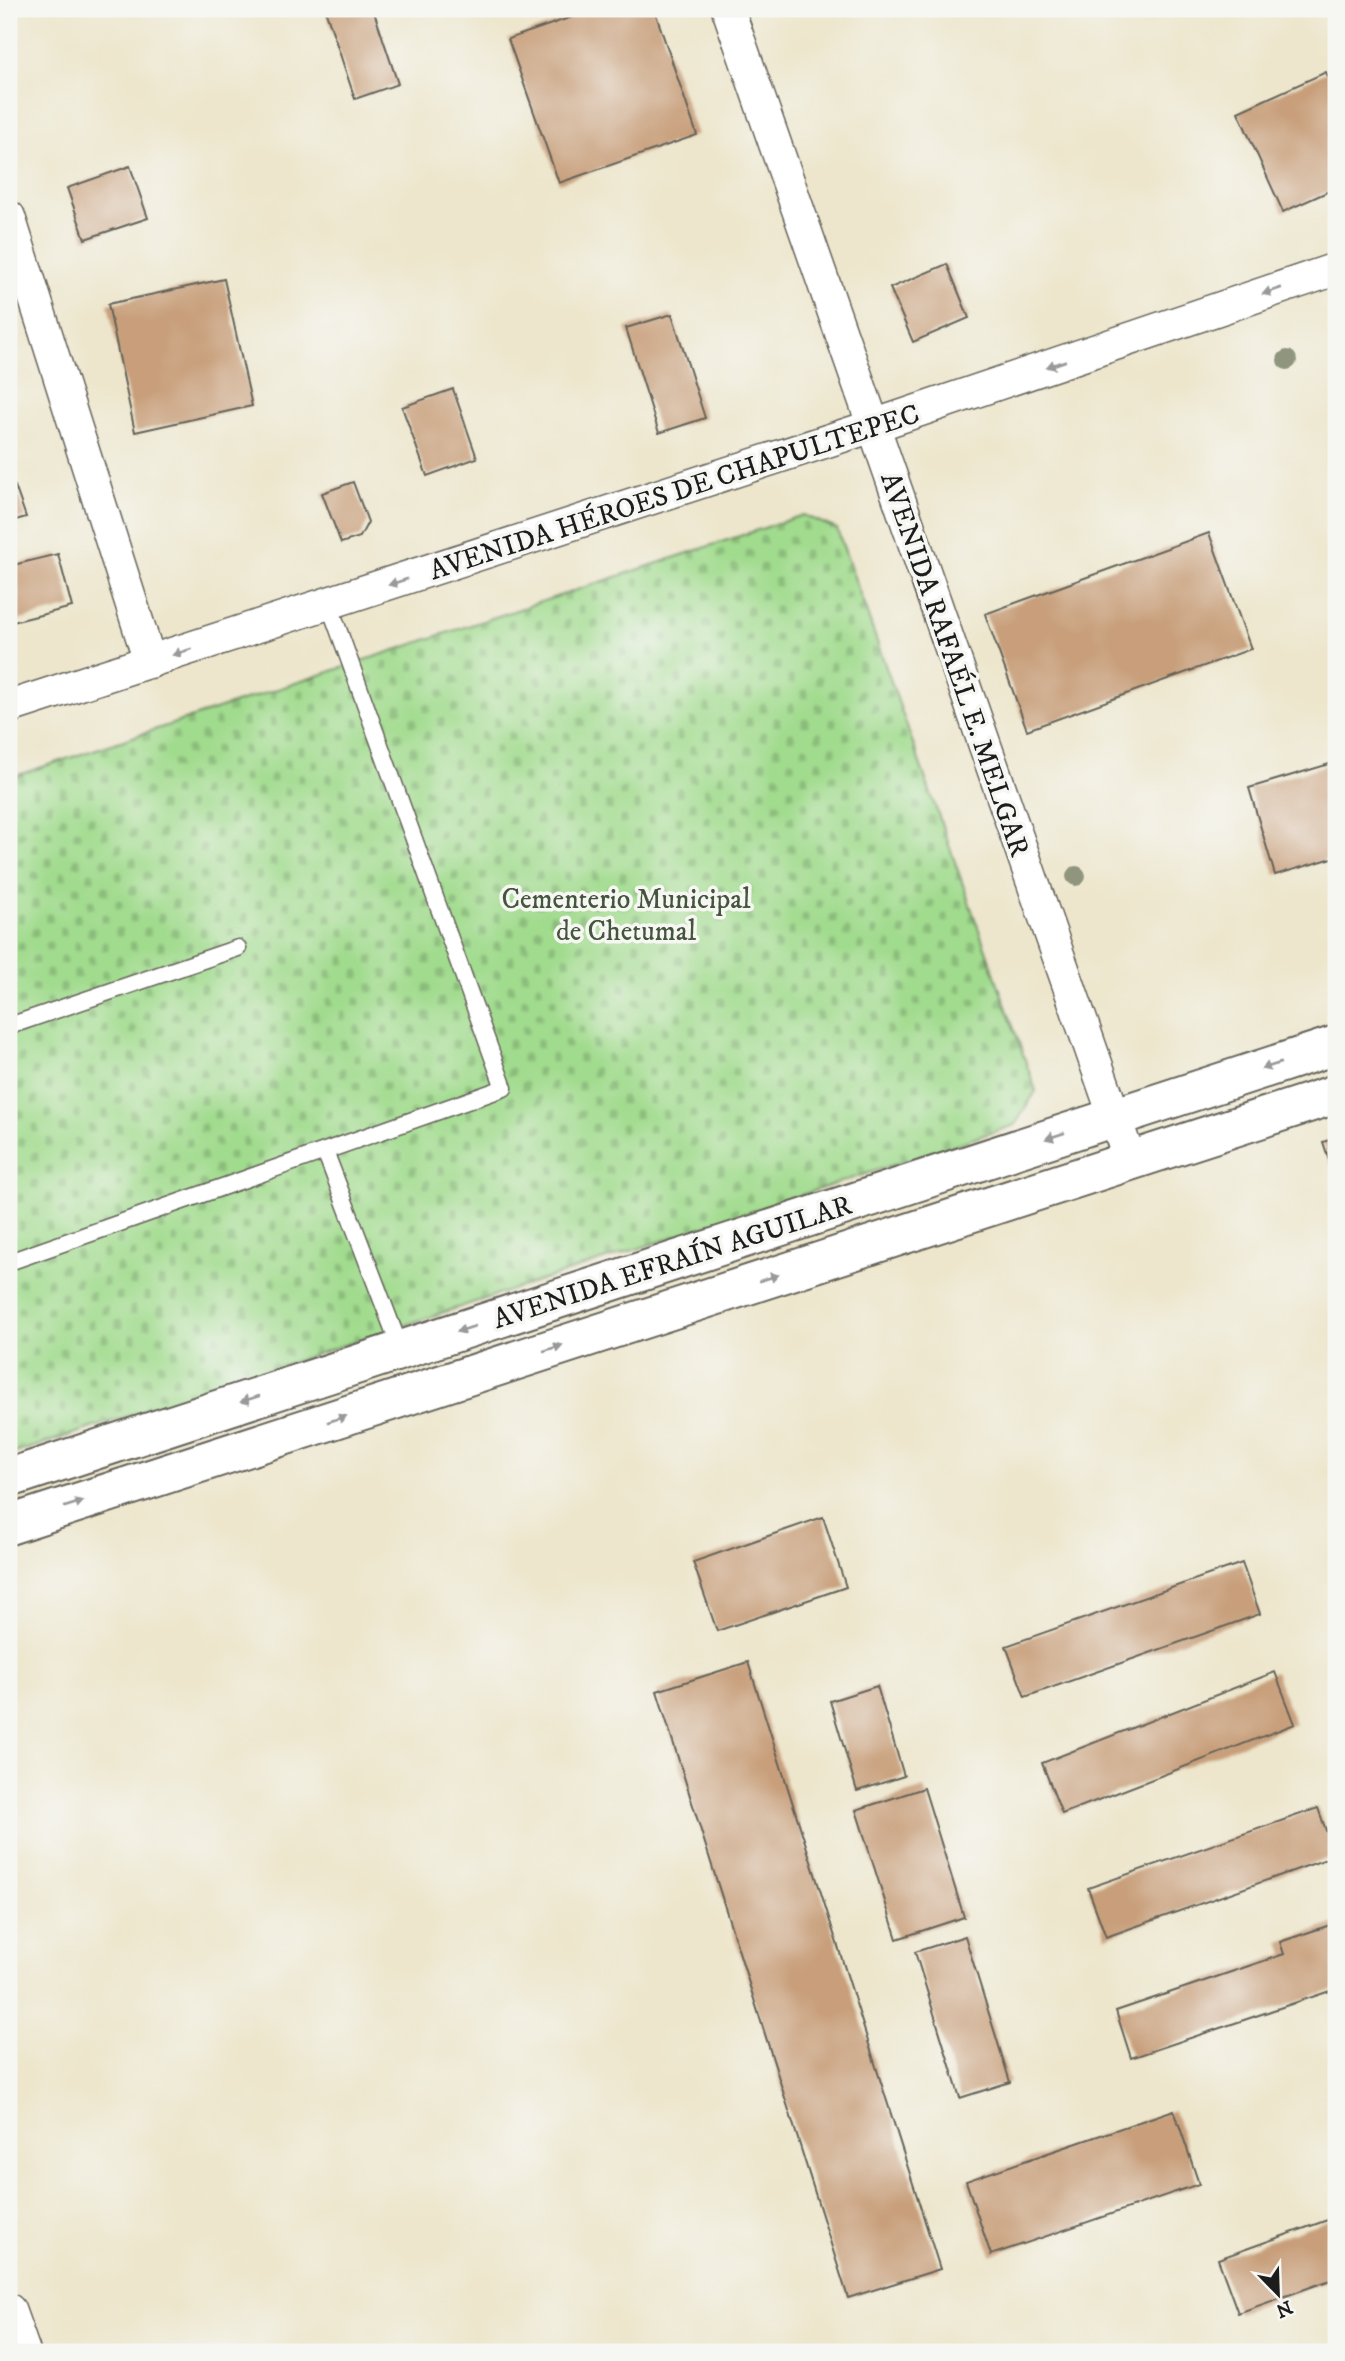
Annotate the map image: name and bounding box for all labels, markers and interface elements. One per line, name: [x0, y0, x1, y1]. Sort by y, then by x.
one-way arrow: [1261, 286, 1282, 297]
one-way arrow: [1046, 359, 1067, 370]
street label: AVENIDA HÉROES DE CHAPULTEPEC: [425, 396, 924, 588]
street label: AVENIDA RAFAÉL E. MELGAR: [872, 468, 1037, 862]
one-way arrow: [388, 577, 409, 588]
one-way arrow: [171, 647, 192, 658]
park label: Cementerio Municipal de Chetumal: [501, 882, 751, 949]
one-way arrow: [1261, 1061, 1282, 1072]
one-way arrow: [1044, 1132, 1065, 1142]
street label: AVENIDA EFRAÍN AGUILAR: [488, 1187, 857, 1337]
one-way arrow: [759, 1272, 780, 1283]
one-way arrow: [456, 1324, 477, 1335]
one-way arrow: [543, 1342, 564, 1353]
one-way arrow: [239, 1395, 260, 1405]
one-way arrow: [326, 1413, 347, 1423]
one-way arrow: [63, 1498, 84, 1509]
north arrow: [1244, 2260, 1314, 2330]
text: N: [1272, 2295, 1296, 2322]

